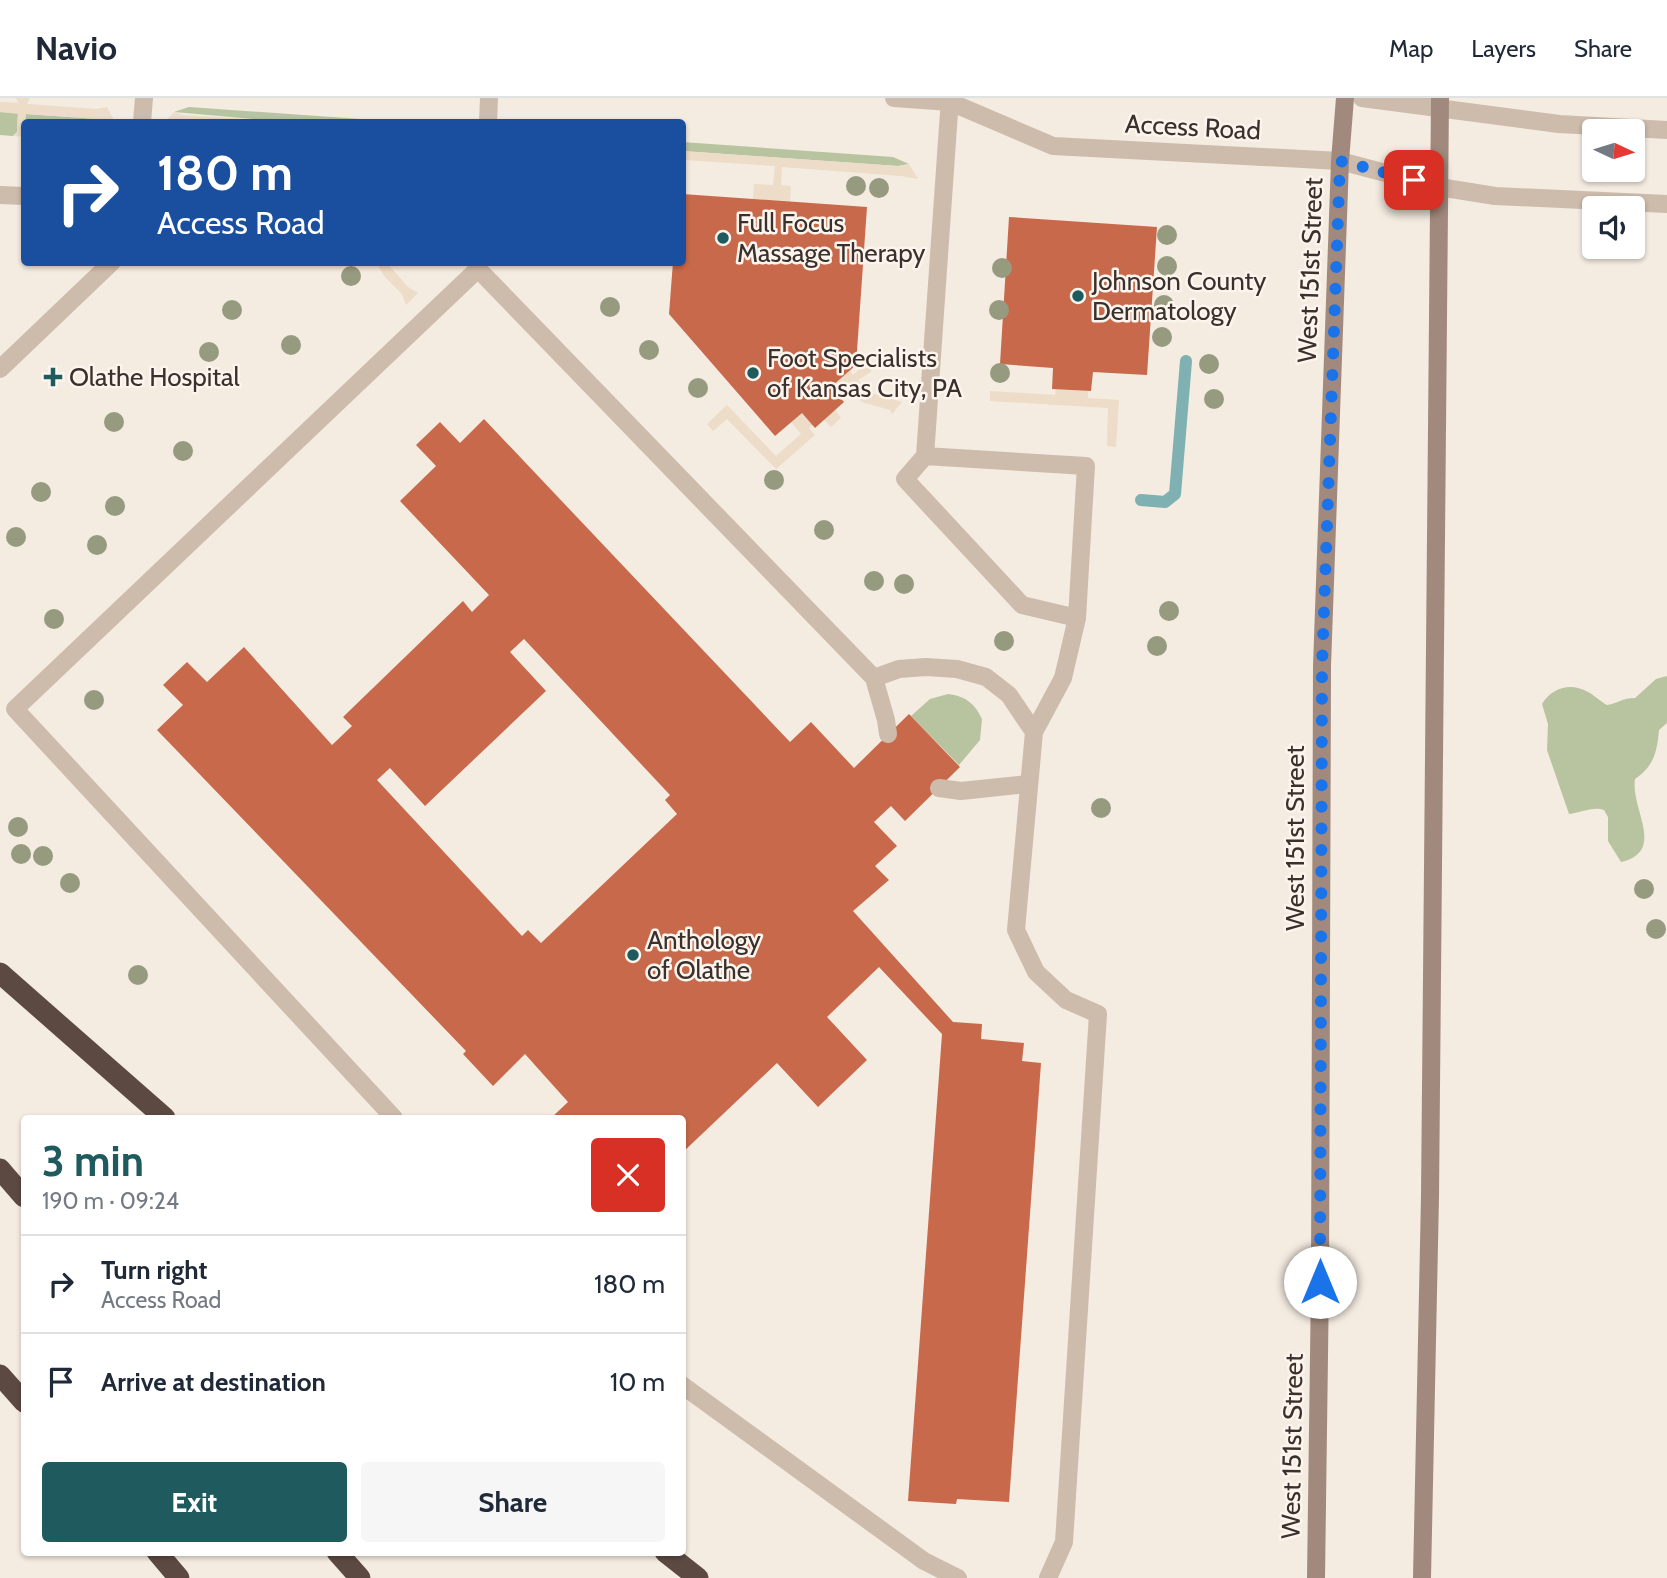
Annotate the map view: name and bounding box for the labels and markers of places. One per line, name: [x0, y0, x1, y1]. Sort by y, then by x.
pin: [1384, 150, 1444, 210]
place label: Full Focus Massage Therapy: [737, 207, 926, 269]
marker: Full Focus Massage Therapy: [715, 230, 731, 246]
place label: Johnson County Dermatology: [1091, 265, 1266, 327]
marker: Johnson County Dermatology: [1070, 288, 1086, 304]
place label: Foot Specialists of Kansas City, PA: [767, 342, 962, 404]
place label: Olathe Hospital: [69, 361, 240, 393]
marker: Foot Specialists of Kansas City, PA: [745, 365, 761, 381]
marker: Olathe Hospital: [43, 367, 63, 387]
place label: Anthology of Olathe: [647, 924, 761, 986]
marker: Anthology of Olathe: [625, 947, 641, 963]

